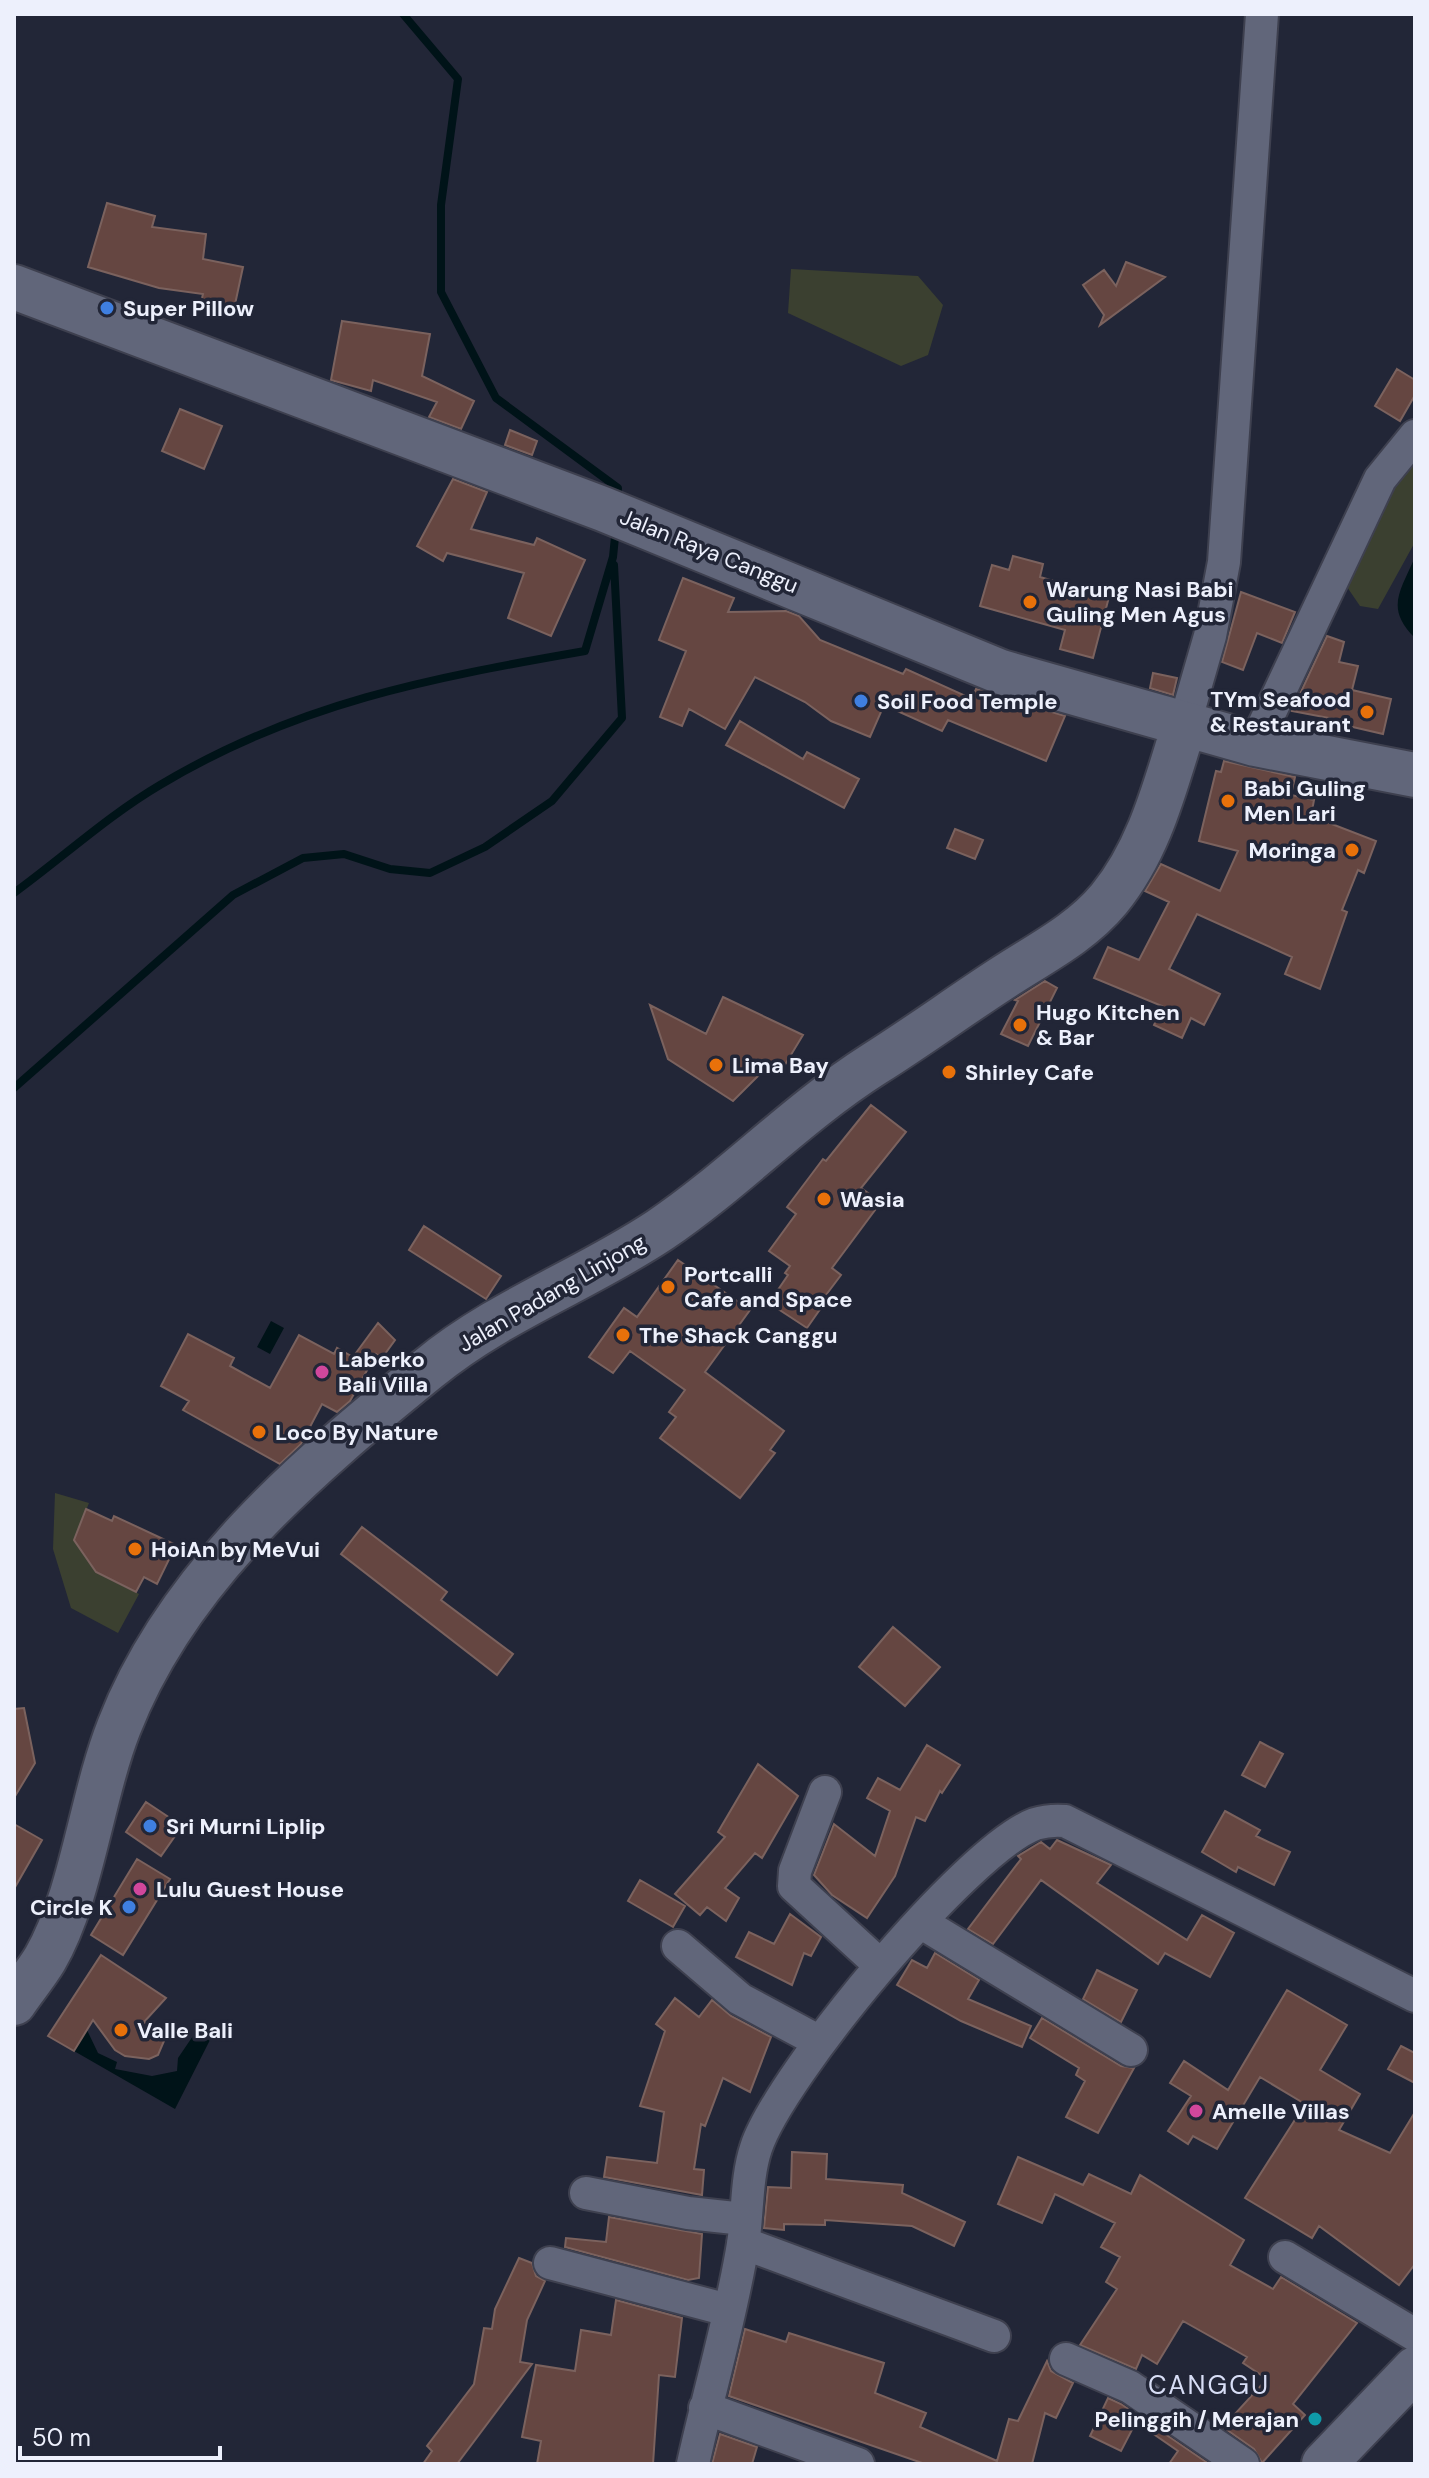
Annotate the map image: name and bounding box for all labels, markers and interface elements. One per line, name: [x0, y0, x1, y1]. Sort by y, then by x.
place label: Super Pillow: [123, 294, 254, 323]
marker: Super Pillow: [98, 299, 116, 317]
street label: Jalan Raya Canggu: [616, 502, 802, 600]
place label: Warung Nasi Babi Guling Men Agus: [1046, 575, 1234, 629]
marker: Warung Nasi Babi Guling Men Agus: [1021, 593, 1039, 611]
place label: TYm Seafood & Restaurant: [1210, 685, 1351, 739]
place label: Soil Food Temple: [877, 687, 1057, 716]
marker: Soil Food Temple: [852, 692, 870, 710]
marker: TYm Seafood & Restaurant: [1358, 703, 1376, 721]
place label: Babi Guling Men Lari: [1244, 774, 1366, 828]
marker: Babi Guling Men Lari: [1219, 792, 1237, 810]
place label: Moringa: [1248, 836, 1336, 865]
marker: Moringa: [1343, 841, 1361, 859]
place label: Hugo Kitchen & Bar: [1036, 998, 1180, 1052]
marker: Hugo Kitchen & Bar: [1011, 1016, 1029, 1034]
place label: Lima Bay: [732, 1051, 829, 1080]
marker: Lima Bay: [707, 1056, 725, 1074]
place label: Shirley Cafe: [965, 1058, 1094, 1087]
marker: Shirley Cafe: [940, 1063, 958, 1081]
place label: Wasia: [840, 1185, 905, 1214]
marker: Wasia: [815, 1190, 833, 1208]
street label: Jalan Padang Linjong: [453, 1227, 651, 1359]
place label: Portcalli Cafe and Space: [684, 1260, 853, 1314]
marker: Portcalli Cafe and Space: [659, 1278, 677, 1296]
place label: The Shack Canggu: [639, 1321, 838, 1350]
marker: The Shack Canggu: [614, 1326, 632, 1344]
place label: Laberko Bali Villa: [338, 1345, 428, 1399]
marker: Laberko Bali Villa: [313, 1363, 331, 1381]
place label: Loco By Nature: [275, 1418, 439, 1447]
marker: Loco By Nature: [250, 1423, 268, 1441]
place label: HoiAn by MeVui: [151, 1535, 320, 1564]
marker: HoiAn by MeVui: [126, 1540, 144, 1558]
place label: Sri Murni Liplip: [166, 1812, 325, 1841]
marker: Sri Murni Liplip: [141, 1817, 159, 1835]
place label: Lulu Guest House: [156, 1875, 344, 1904]
marker: Lulu Guest House: [131, 1880, 149, 1898]
place label: Circle K: [30, 1893, 113, 1922]
marker: Circle K: [120, 1898, 138, 1916]
place label: Valle Bali: [137, 2016, 233, 2045]
marker: Valle Bali: [112, 2021, 130, 2039]
place label: Amelle Villas: [1212, 2097, 1350, 2126]
marker: Amelle Villas: [1187, 2102, 1205, 2120]
district label: CANGGU: [1148, 2368, 1270, 2402]
place label: Pelinggih / Merajan: [1095, 2405, 1299, 2434]
scale bar: [20, 2410, 220, 2460]
marker: Pelinggih / Merajan: [1306, 2410, 1324, 2428]
text: 50 m: [32, 2422, 91, 2453]

